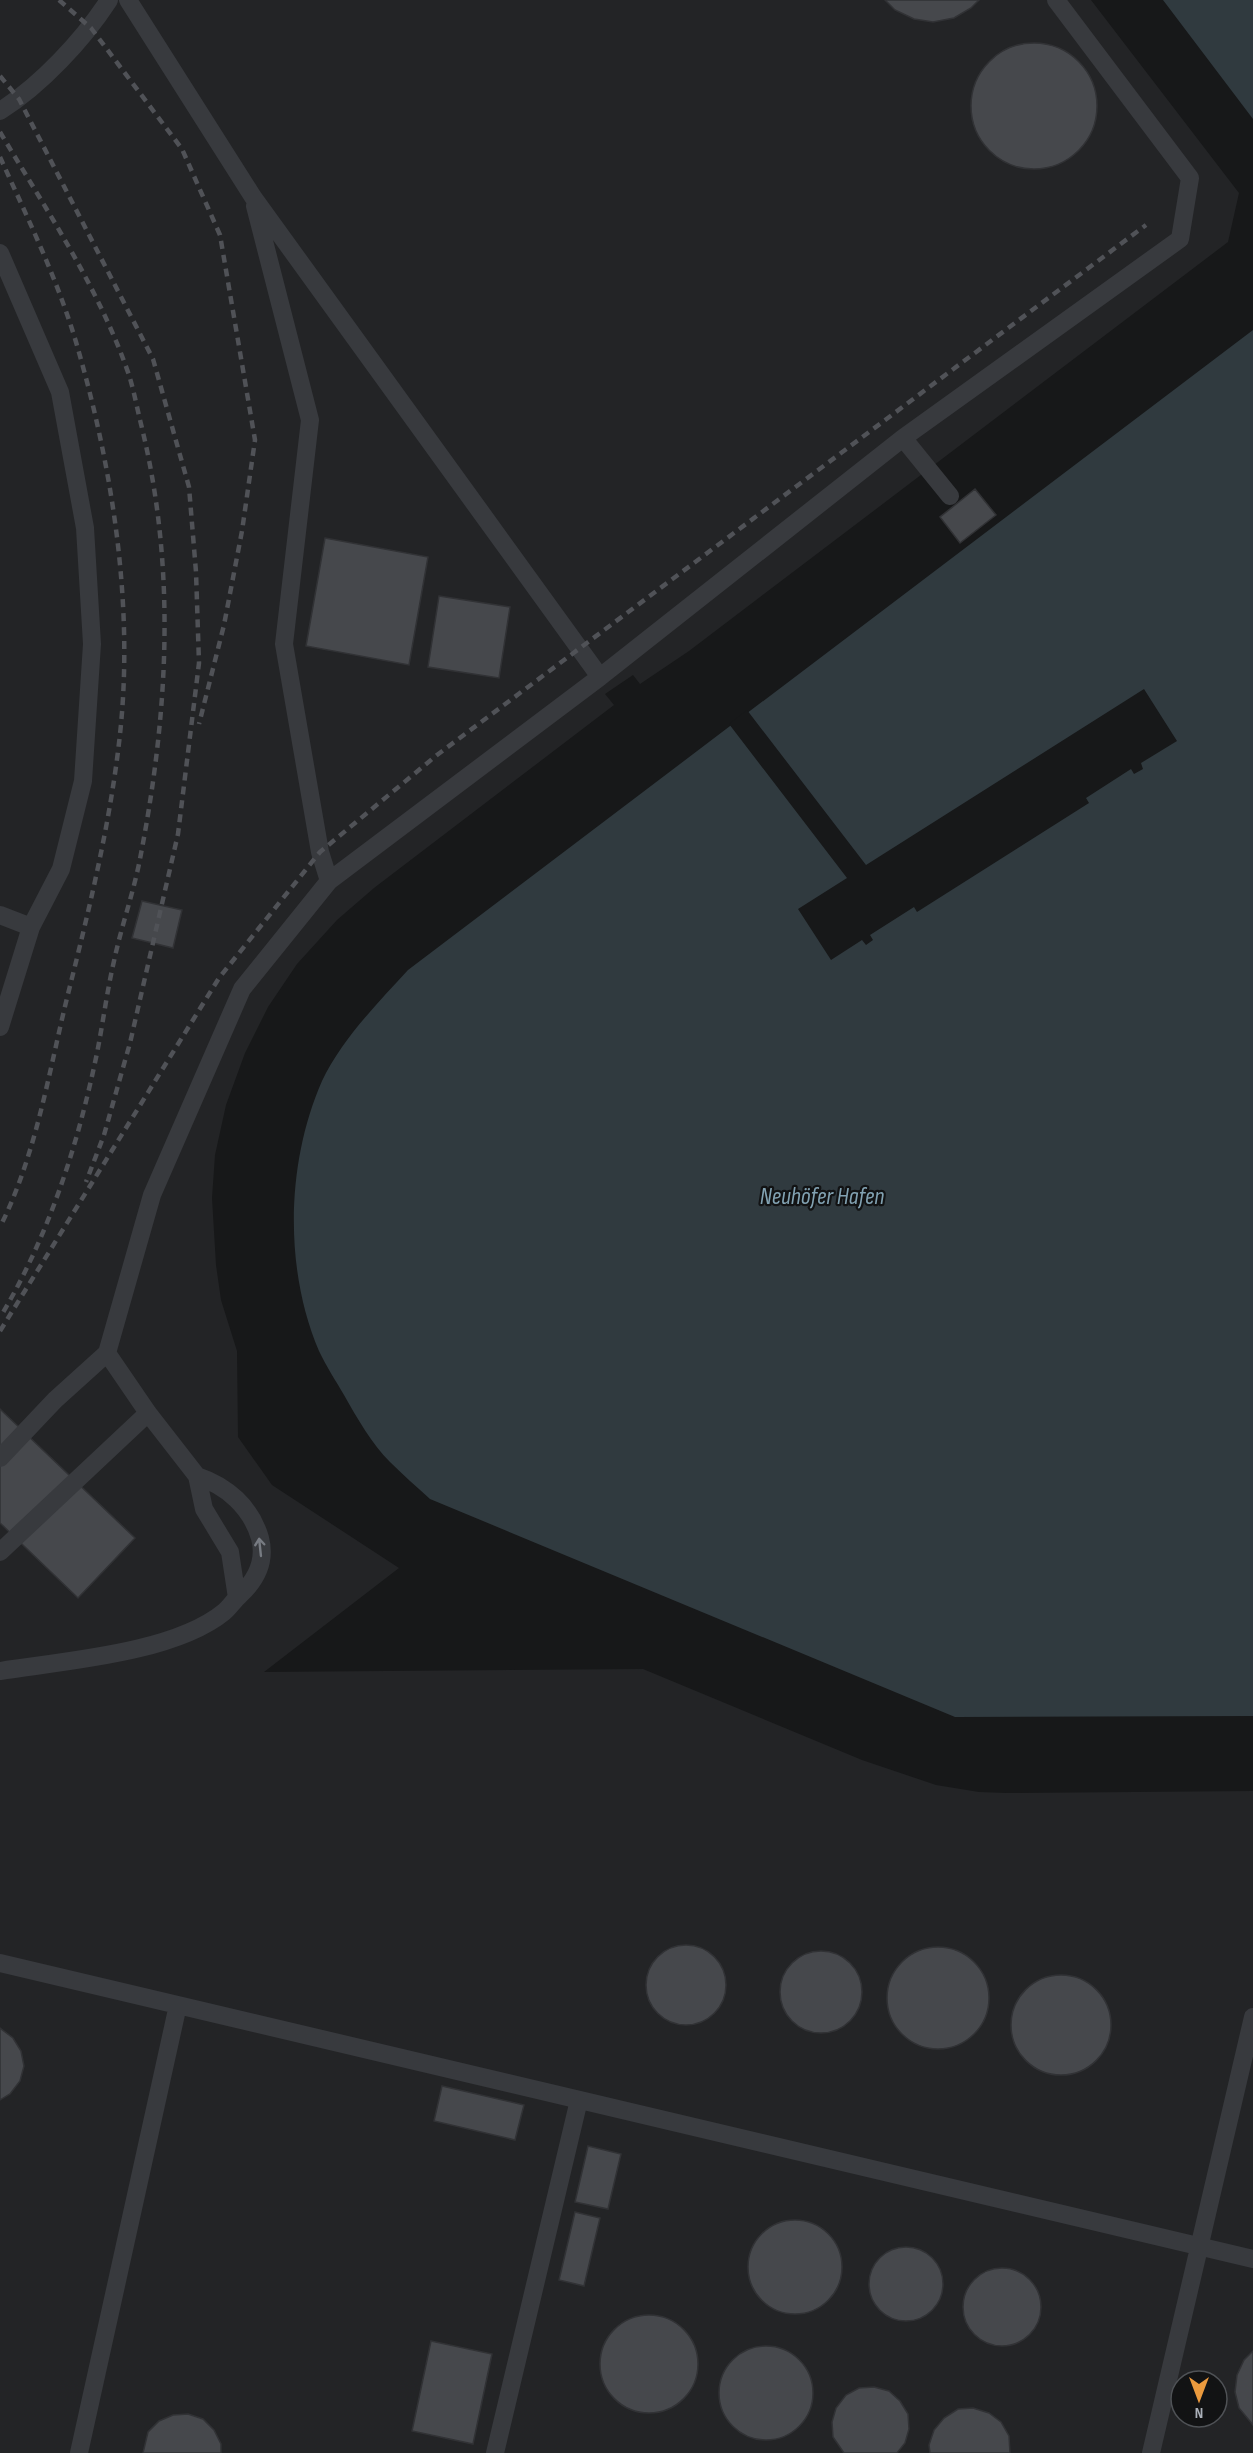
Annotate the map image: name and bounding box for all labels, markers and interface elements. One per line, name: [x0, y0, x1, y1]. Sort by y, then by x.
water label: Neuhöfer Hafen: [760, 1182, 884, 1211]
one-way arrow: [254, 1538, 265, 1558]
north arrow: [1169, 2369, 1229, 2429]
text: N: [1195, 2403, 1203, 2422]

